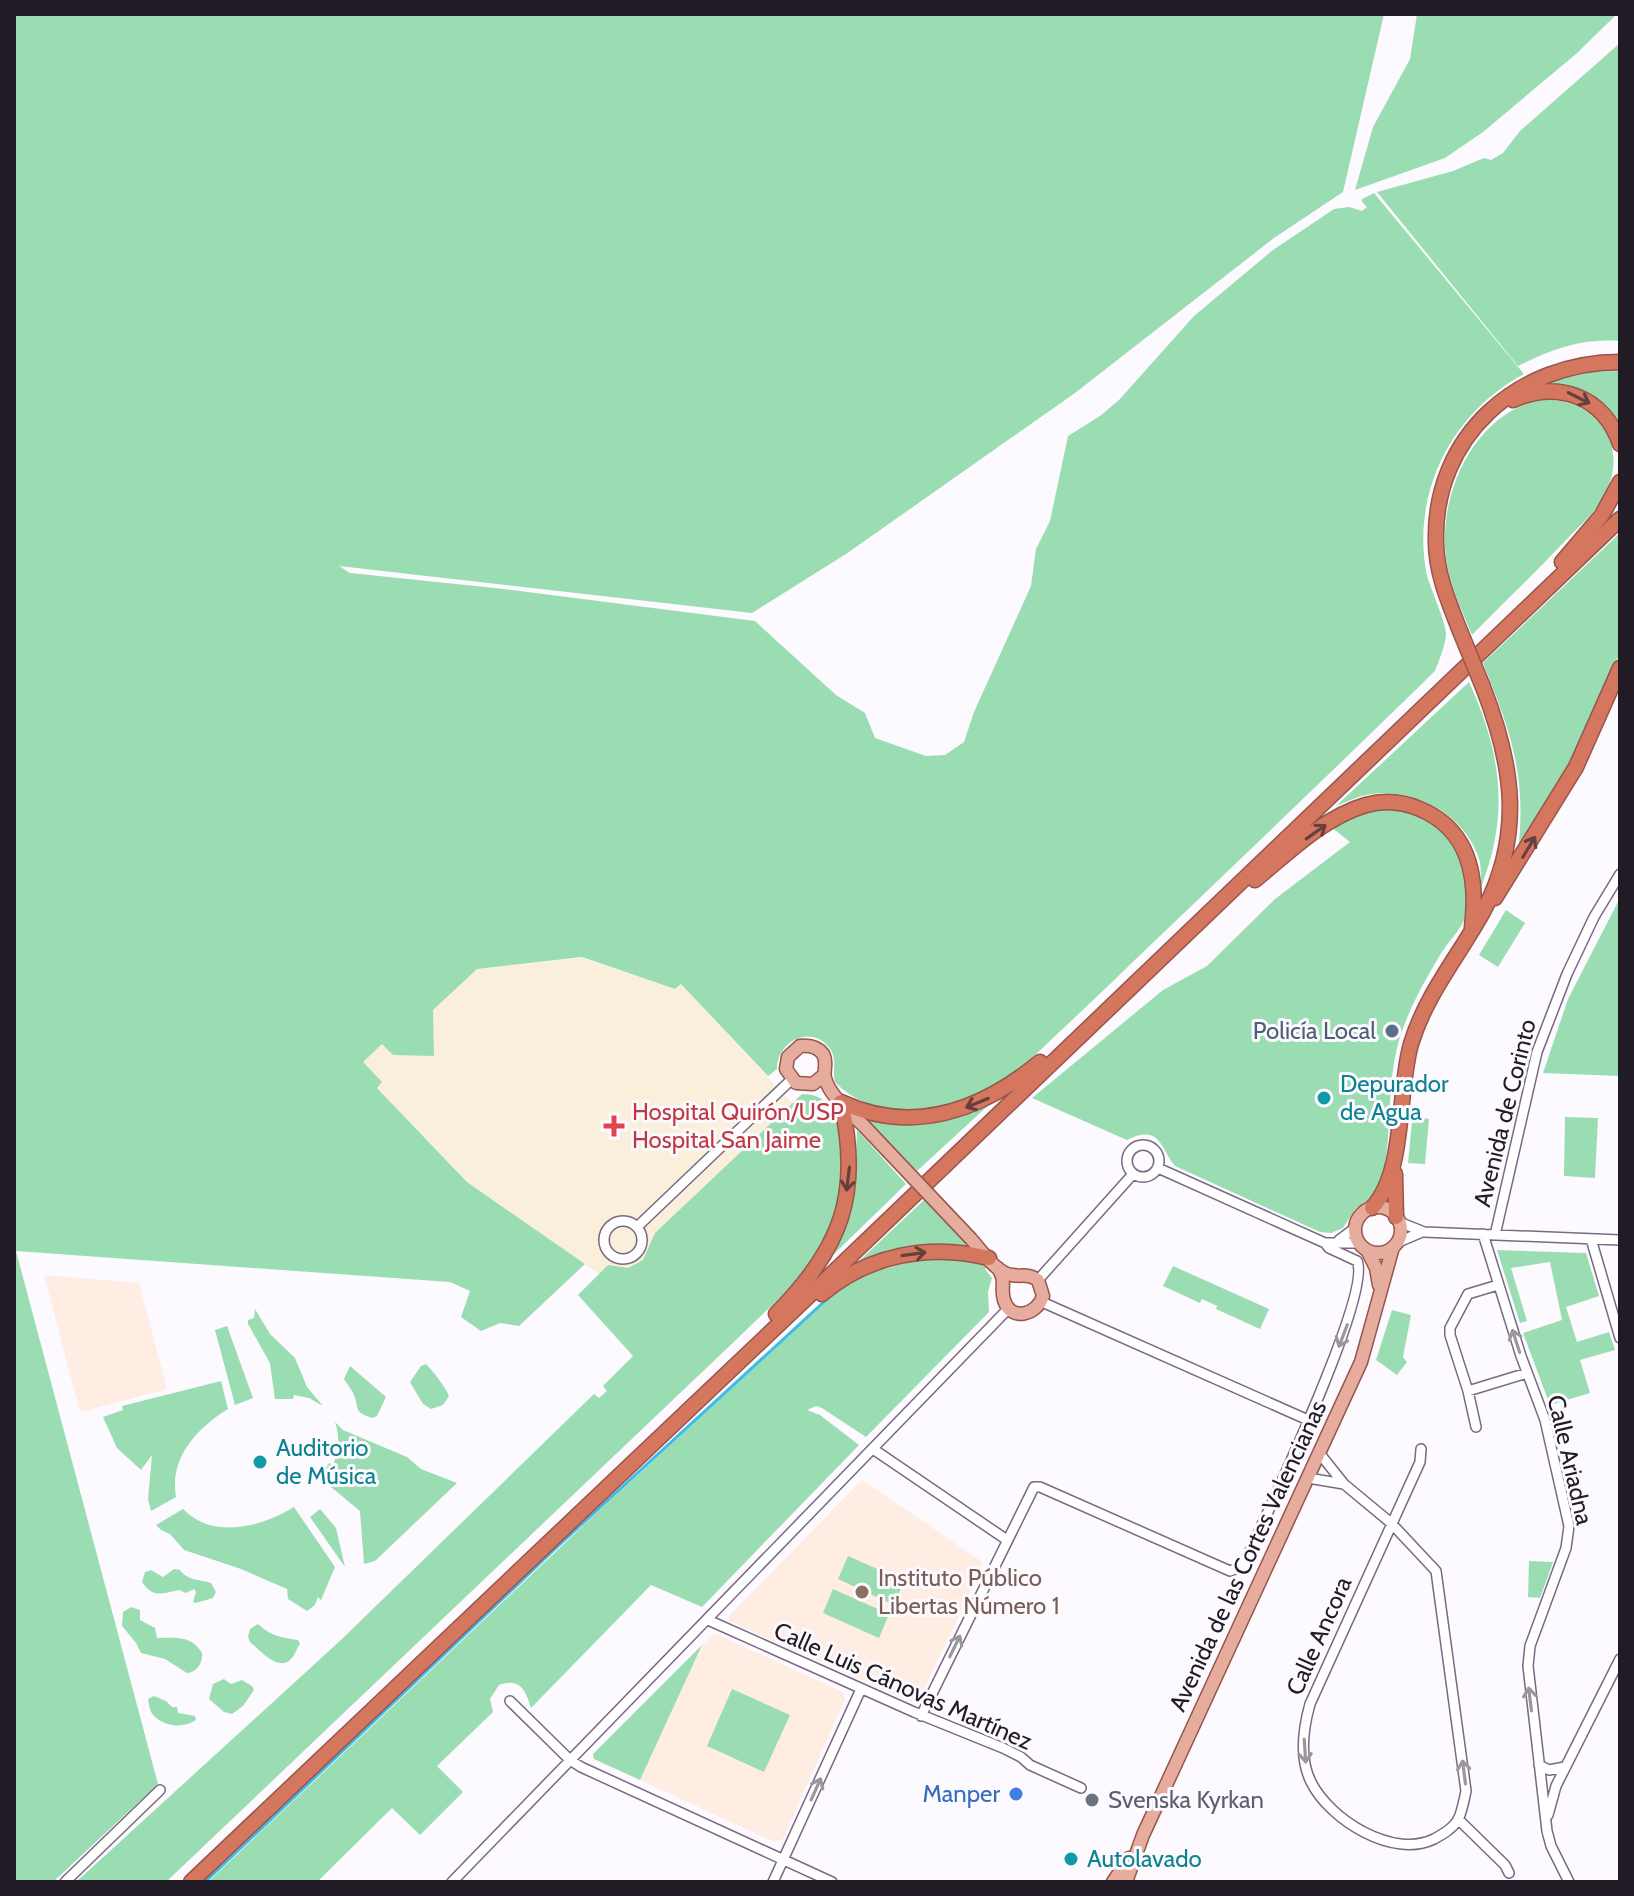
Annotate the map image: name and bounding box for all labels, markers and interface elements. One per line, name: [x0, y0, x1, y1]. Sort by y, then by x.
one-way arrow: [1567, 391, 1591, 406]
one-way arrow: [1304, 824, 1326, 840]
one-way arrow: [1521, 836, 1537, 859]
place label: Policía Local: [1253, 1016, 1376, 1045]
street label: Avenida de Corinto: [1467, 1016, 1542, 1210]
marker: Policía Local: [1383, 1022, 1401, 1040]
place label: Depurador de Agua: [1340, 1069, 1449, 1126]
marker: Depurador de Agua: [1315, 1089, 1333, 1107]
one-way arrow: [965, 1096, 990, 1111]
place label: Hospital Quirón/USP Hospital San Jaime: [632, 1097, 844, 1154]
marker: Hospital Quirón/USP Hospital San Jaime: [603, 1115, 625, 1137]
one-way arrow: [841, 1165, 856, 1192]
one-way arrow: [901, 1246, 926, 1261]
one-way arrow: [1335, 1323, 1349, 1348]
one-way arrow: [1508, 1329, 1523, 1355]
street label: Calle Ariadna: [1541, 1392, 1600, 1528]
street label: Avenida de las Cortes Valencianas: [1163, 1396, 1333, 1716]
place label: Auditorio de Música: [276, 1433, 377, 1490]
marker: Auditorio de Música: [251, 1453, 269, 1471]
place label: Instituto Público Libertas Número 1: [878, 1563, 1060, 1620]
street label: Calle Ancora: [1280, 1572, 1358, 1699]
marker: Instituto Público Libertas Número 1: [853, 1583, 871, 1601]
street label: Calle Luis Cánovas Martínez: [769, 1615, 1037, 1756]
one-way arrow: [948, 1634, 964, 1658]
one-way arrow: [1522, 1686, 1537, 1712]
one-way arrow: [1298, 1737, 1313, 1764]
one-way arrow: [1456, 1760, 1471, 1785]
one-way arrow: [809, 1777, 824, 1801]
place label: Manper: [922, 1779, 1000, 1808]
marker: Manper: [1007, 1785, 1025, 1803]
place label: Svenska Kyrkan: [1108, 1785, 1264, 1814]
marker: Svenska Kyrkan: [1083, 1791, 1101, 1809]
place label: Autolavado: [1087, 1844, 1202, 1873]
marker: Autolavado: [1062, 1850, 1080, 1868]

